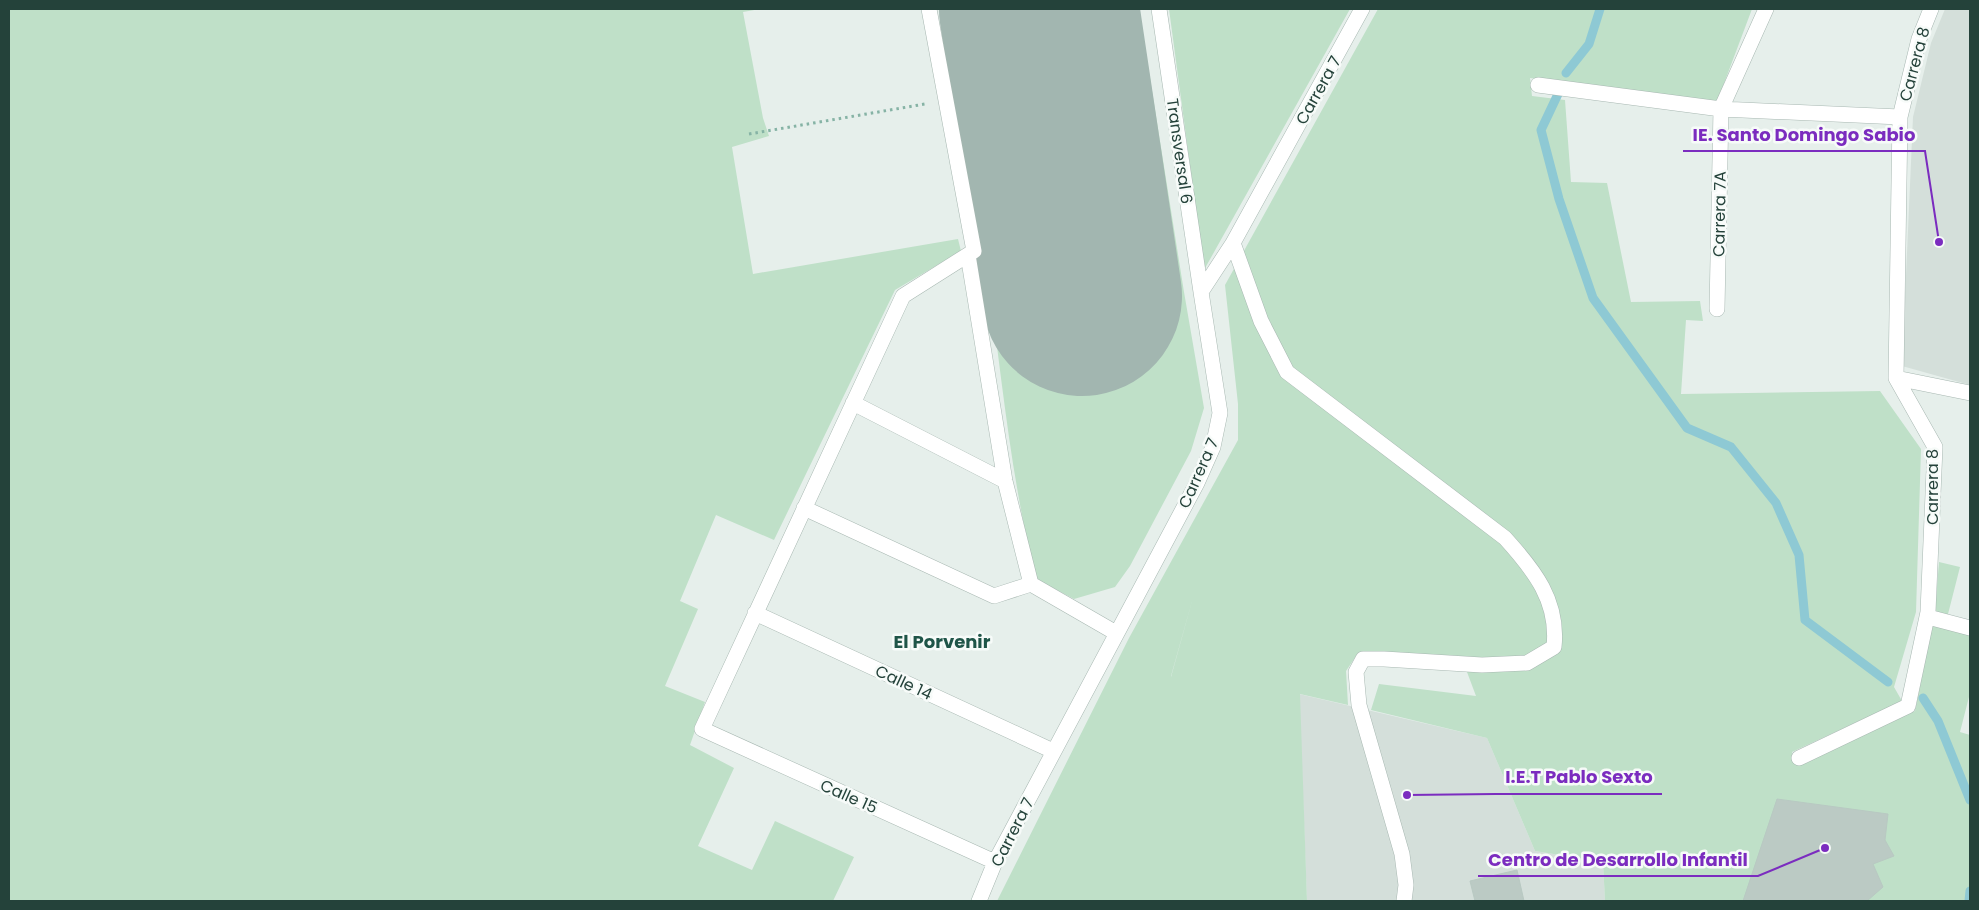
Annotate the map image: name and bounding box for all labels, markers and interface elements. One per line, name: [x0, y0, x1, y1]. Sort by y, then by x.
street label: Carrera 8: [1894, 24, 1935, 104]
street label: Carrera 7: [1290, 52, 1347, 129]
street label: Transversal 6: [1161, 97, 1198, 205]
callout: IE. Santo Domingo Sabio: [1683, 118, 1925, 151]
text: IE. Santo Domingo Sabio: [1693, 122, 1915, 147]
street label: Carrera 7A: [1707, 171, 1732, 257]
street label: Carrera 7: [1173, 434, 1224, 512]
street label: Carrera 8: [1921, 449, 1944, 525]
district label: El Porvenir: [894, 629, 991, 654]
street label: Calle 14: [872, 659, 936, 706]
callout: I.E.T Pablo Sexto: [1495, 761, 1662, 794]
text: I.E.T Pablo Sexto: [1505, 764, 1653, 789]
street label: Calle 15: [817, 774, 881, 819]
street label: Carrera 7: [985, 793, 1040, 871]
callout: Centro de Desarrollo Infantil: [1478, 843, 1758, 876]
text: Centro de Desarrollo Infantil: [1488, 847, 1748, 872]

